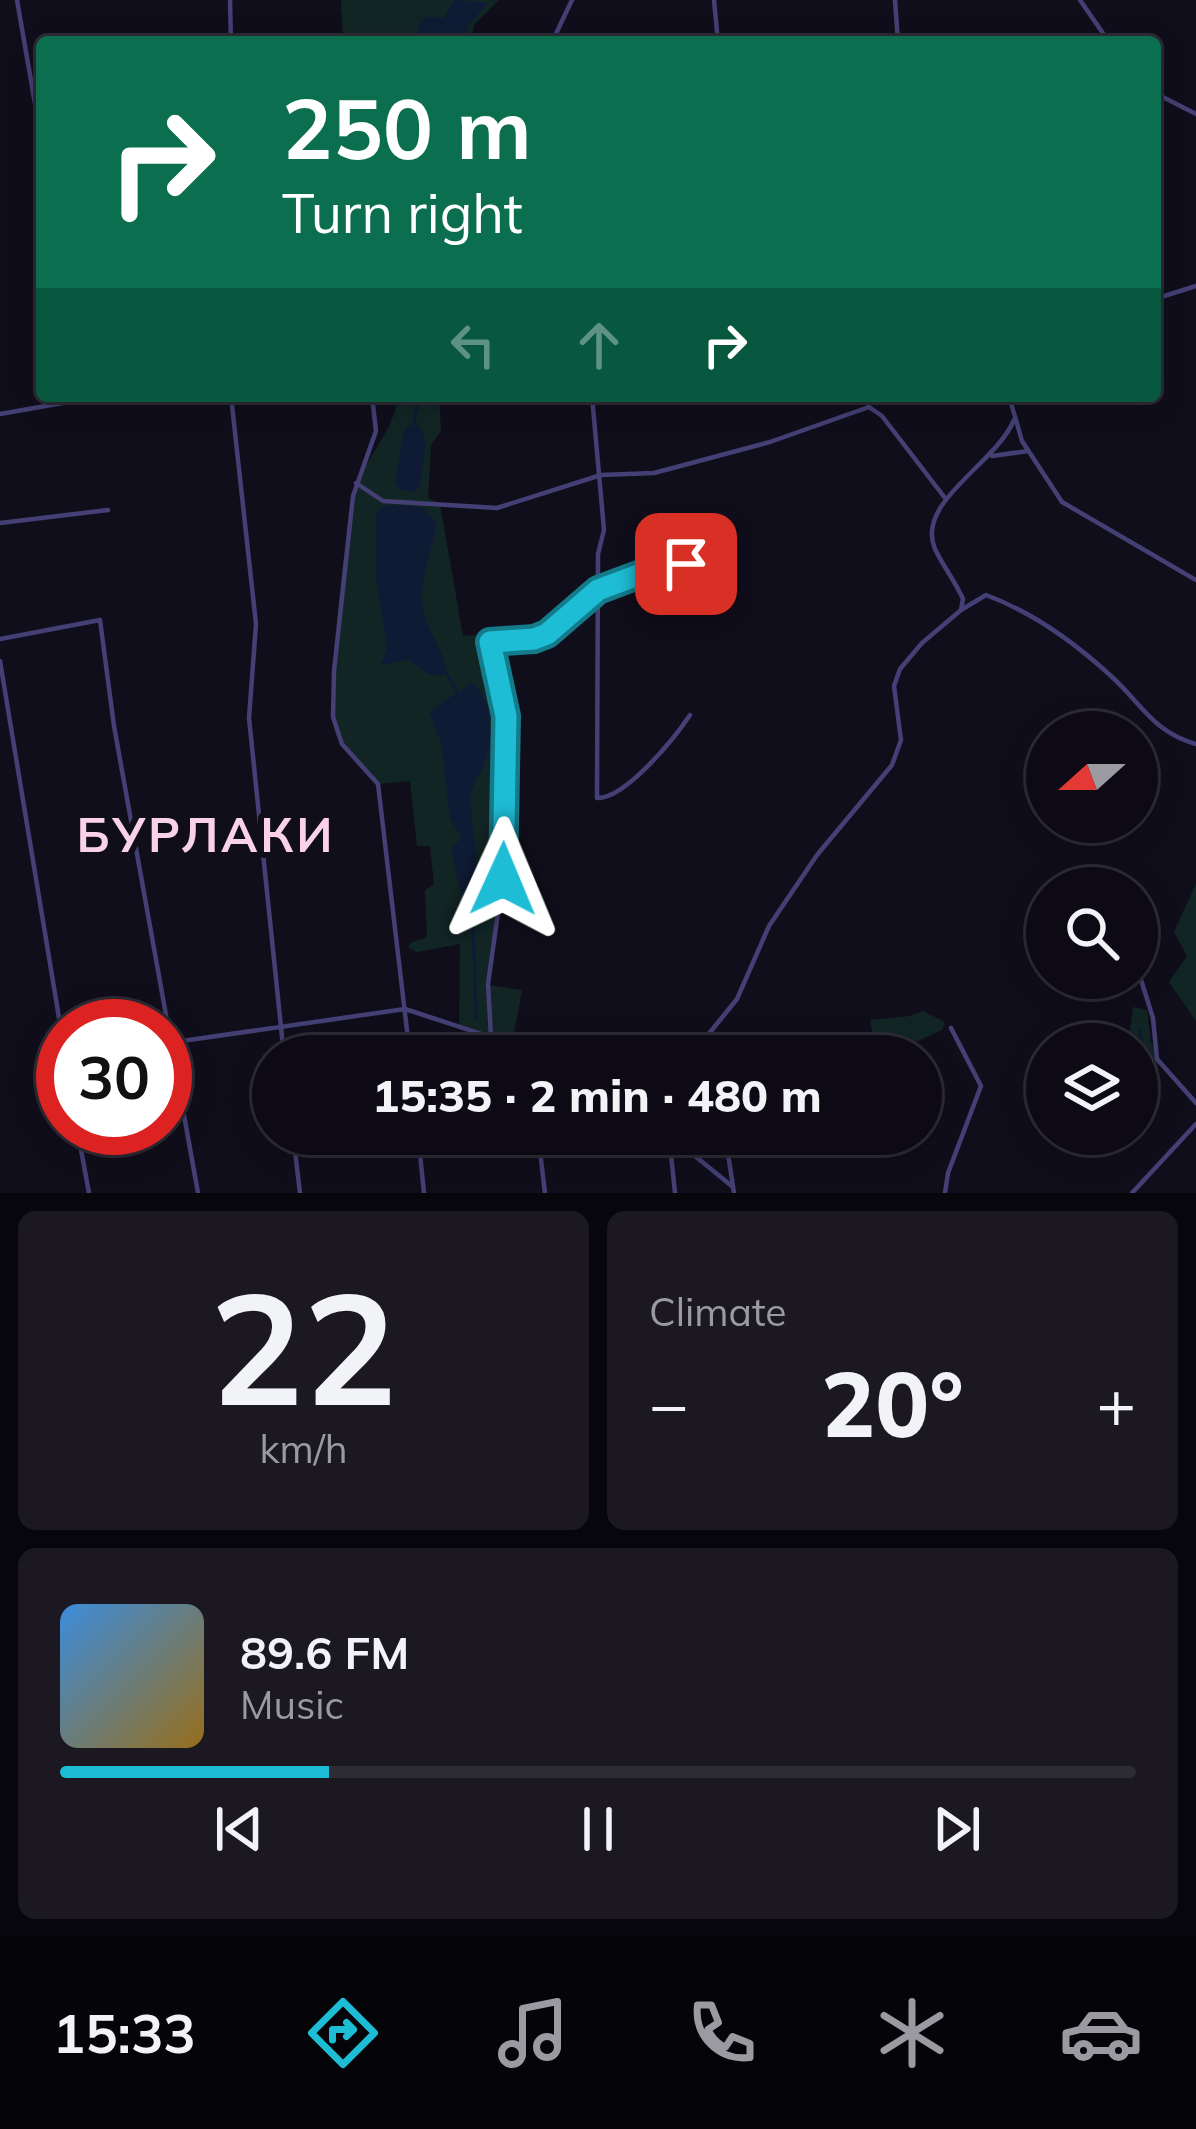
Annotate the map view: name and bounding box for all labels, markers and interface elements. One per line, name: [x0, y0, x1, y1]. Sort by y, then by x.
text: 250 m: [282, 75, 532, 180]
icon: right: [84, 84, 240, 240]
text: Turn right: [282, 179, 523, 247]
icon: left: [440, 312, 506, 378]
icon: ahead: [566, 312, 632, 378]
icon: right: [692, 312, 758, 378]
pin: [635, 513, 737, 615]
icon: arrive: [653, 531, 719, 597]
north arrow: [1026, 711, 1158, 843]
map controls: [1026, 711, 1158, 1155]
district label: БУРЛАКИ: [76, 804, 336, 864]
position arrow: [440, 816, 566, 942]
button: search: [1026, 867, 1158, 999]
speed limit sign: 30: [36, 999, 192, 1155]
button: layers: [1026, 1023, 1158, 1155]
text: 15:35 · 2 min · 480 m: [372, 1067, 822, 1123]
text: 22: [210, 1248, 397, 1444]
text: Climate: [649, 1287, 787, 1336]
text: 20°: [821, 1347, 964, 1460]
text: −: [649, 1362, 689, 1445]
text: +: [1096, 1362, 1136, 1445]
text: km/h: [259, 1424, 348, 1473]
text: 89.6 FM: [240, 1624, 409, 1680]
text: Music: [240, 1680, 344, 1729]
icon: previous: [206, 1796, 272, 1862]
icon: pause: [565, 1796, 631, 1862]
icon: next: [924, 1796, 990, 1862]
icon: directions: [301, 1991, 385, 2075]
icon: music: [491, 1991, 575, 2075]
icon: phone: [680, 1991, 764, 2075]
icon: climate: [870, 1991, 954, 2075]
icon: car: [1059, 1991, 1143, 2075]
text: 15:33: [53, 1999, 196, 2067]

